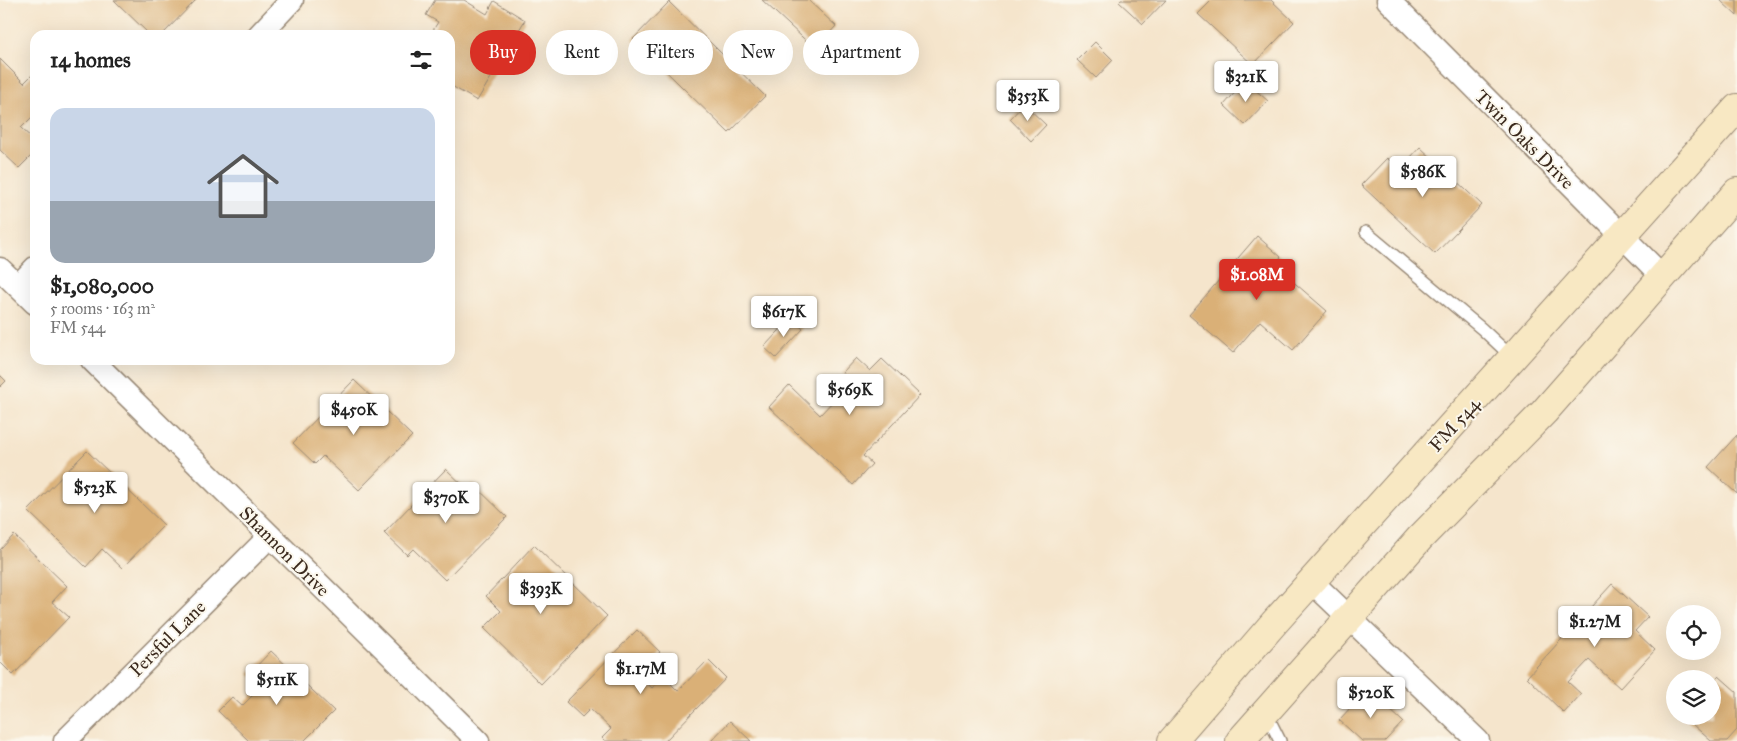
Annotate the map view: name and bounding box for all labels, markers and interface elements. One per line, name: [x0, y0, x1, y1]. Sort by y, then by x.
chip: Buy: [470, 30, 536, 75]
chip: Rent: [546, 30, 618, 75]
chip: Filters: [628, 30, 713, 75]
chip: New: [723, 30, 793, 75]
chip: Apartment: [803, 30, 919, 75]
icon: filters: [407, 46, 435, 74]
text: 14 homes: [50, 47, 131, 73]
pin: $321K: [1211, 61, 1281, 103]
text: $321K: [1225, 67, 1267, 86]
pin: $353K: [993, 80, 1063, 122]
street label: Twin Oaks Drive: [1470, 85, 1579, 194]
text: $353K: [1007, 86, 1049, 105]
icon: home: [198, 141, 288, 231]
pin: $586K: [1388, 156, 1458, 198]
text: $586K: [1400, 162, 1446, 181]
pin: $1.08M: [1216, 258, 1298, 301]
text: $1.08M: [1230, 265, 1284, 284]
text: $1,080,000: [50, 273, 154, 299]
pin: $617K: [749, 296, 819, 338]
text: 5 rooms · 163 m²: [50, 299, 155, 318]
text: $617K: [762, 302, 806, 321]
text: FM 544: [50, 318, 105, 337]
pin: $569K: [815, 374, 885, 416]
text: $569K: [827, 380, 873, 399]
street label: FM 544: [1424, 392, 1485, 456]
pin: $450K: [319, 394, 389, 436]
text: $450K: [331, 400, 377, 419]
pin: $523K: [60, 472, 130, 514]
text: $523K: [74, 478, 116, 497]
pin: $370K: [411, 482, 481, 524]
text: $370K: [423, 488, 469, 507]
street label: Shannon Drive: [235, 501, 335, 601]
pin: $393K: [506, 572, 576, 615]
text: $393K: [520, 579, 562, 598]
street label: Persful Lane: [124, 595, 210, 681]
map controls: [1666, 605, 1721, 725]
button: locate: [1666, 605, 1721, 660]
pin: $1.27M: [1554, 606, 1636, 648]
text: $1.27M: [1569, 612, 1621, 631]
pin: $1.17M: [600, 652, 682, 695]
text: $1.17M: [616, 659, 666, 678]
pin: $511K: [242, 664, 312, 706]
text: $511K: [256, 670, 298, 689]
button: layers: [1666, 670, 1721, 725]
pin: $520K: [1336, 676, 1406, 719]
text: $520K: [1348, 683, 1394, 702]

